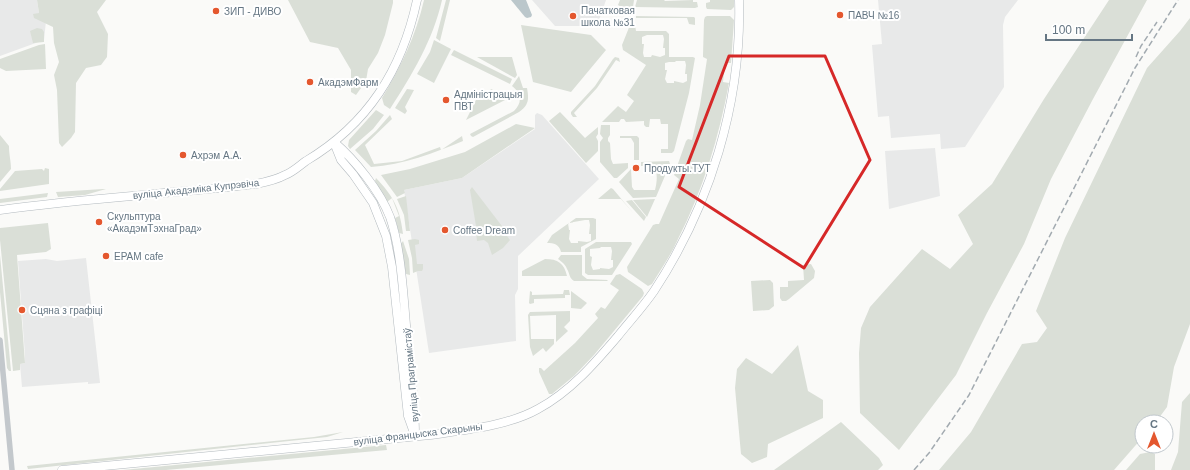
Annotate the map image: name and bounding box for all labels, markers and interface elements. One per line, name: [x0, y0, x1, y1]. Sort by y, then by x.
place label: Пачатковая школа №31: [581, 5, 635, 28]
marker: ЗИП - ДИВО: [211, 6, 221, 16]
place label: ЗИП - ДИВО: [224, 6, 282, 17]
marker: ПАВЧ №16: [835, 10, 845, 20]
place label: ПАВЧ №16: [848, 10, 900, 21]
marker: Пачатковая школа №31: [568, 11, 578, 21]
scale bar: [1046, 16, 1132, 42]
text: 100 m: [1052, 23, 1085, 37]
marker: АкадэмФарм: [305, 77, 315, 87]
place label: АкадэмФарм: [318, 77, 378, 88]
place label: Адміністрацыя ПВТ: [454, 89, 522, 112]
marker: Адміністрацыя ПВТ: [441, 95, 451, 105]
marker: Ахрэм А.А.: [178, 150, 188, 160]
place label: Ахрэм А.А.: [191, 150, 242, 161]
marker: Продукты.ТУТ: [631, 163, 641, 173]
place label: Продукты.ТУТ: [644, 163, 711, 174]
street label: вуліца Акадэміка Купрэвіча: [132, 177, 260, 201]
place label: Скульптура «АкадэмТэхнаГрад»: [107, 211, 202, 234]
marker: Скульптура «АкадэмТэхнаГрад»: [94, 217, 104, 227]
marker: Coffee Dream: [440, 225, 450, 235]
place label: Coffee Dream: [453, 225, 515, 236]
marker: EPAM cafe: [101, 251, 111, 261]
place label: EPAM cafe: [114, 251, 164, 262]
marker: Сцяна з графіці: [17, 305, 27, 315]
place label: Сцяна з графіці: [30, 305, 103, 316]
street label: вуліца Праграмістаў: [401, 328, 421, 422]
north arrow: [1134, 414, 1174, 454]
text: С: [1150, 418, 1158, 430]
street label: вуліца Францыска Скарыны: [353, 421, 483, 447]

